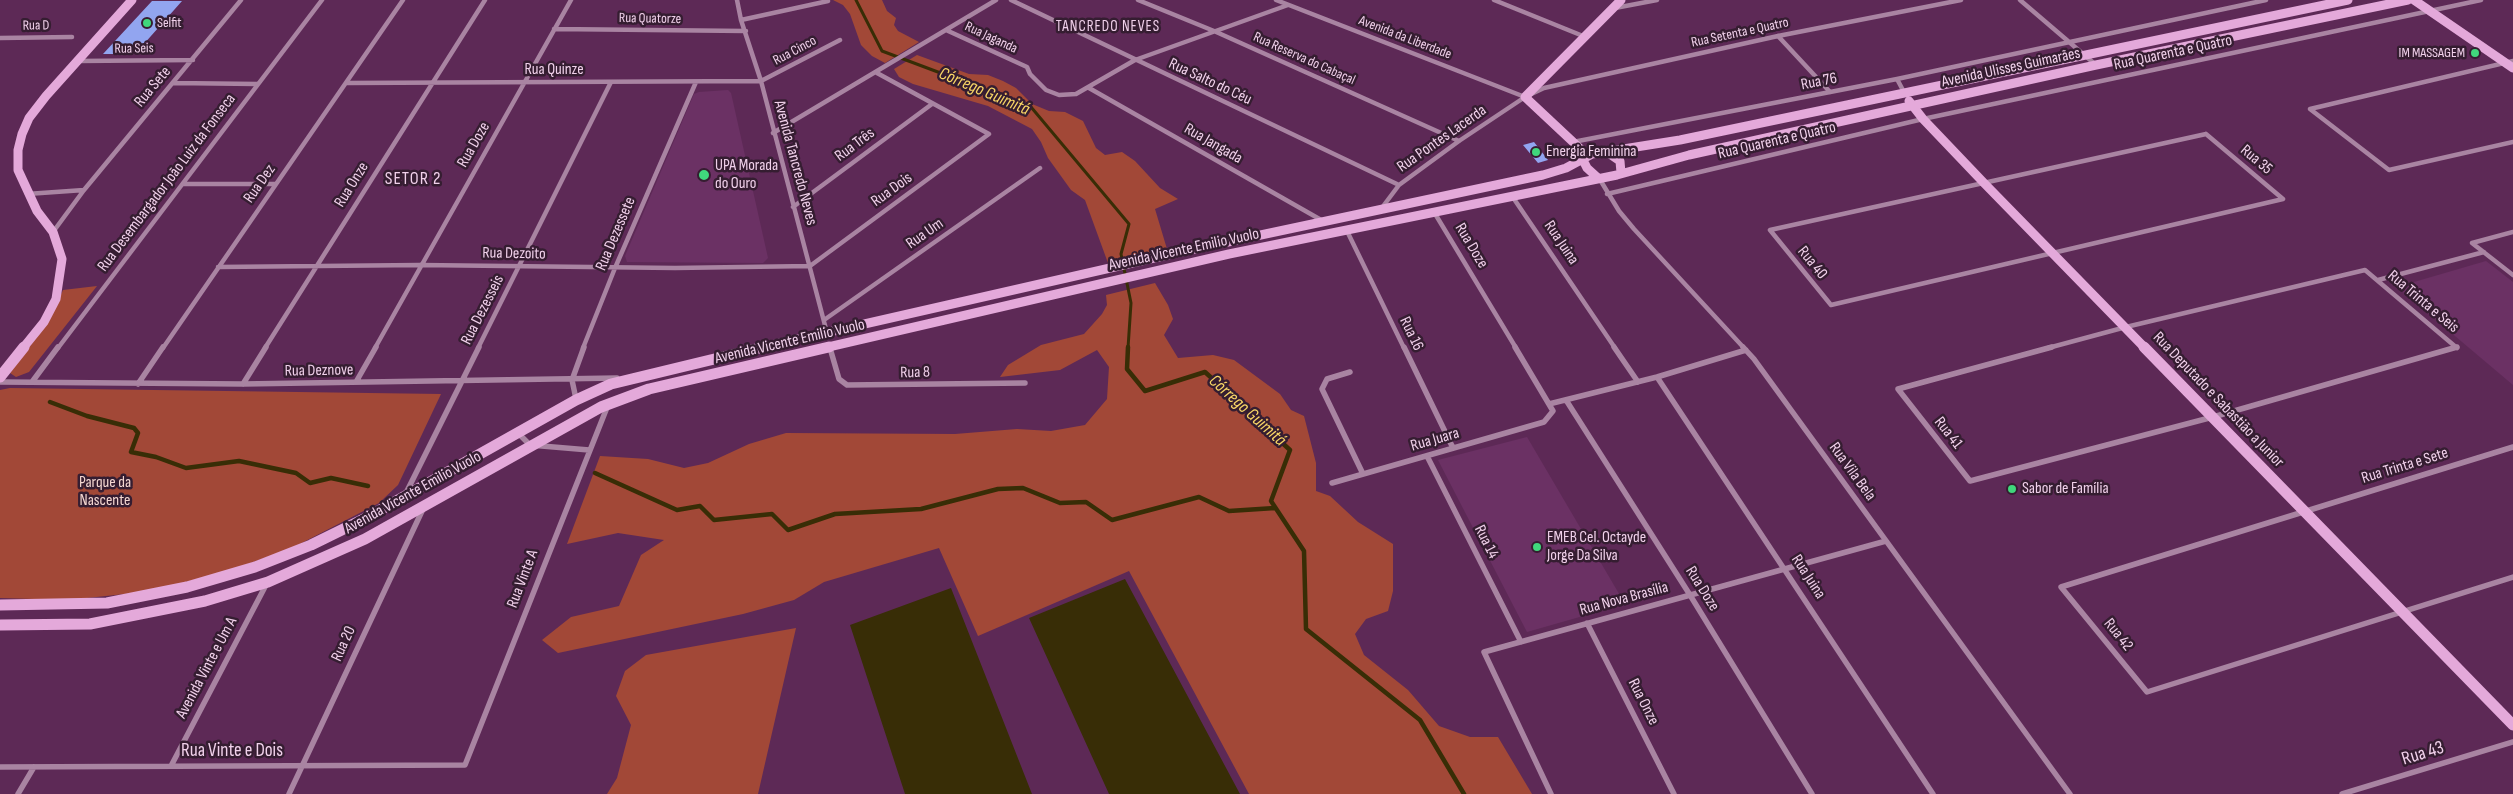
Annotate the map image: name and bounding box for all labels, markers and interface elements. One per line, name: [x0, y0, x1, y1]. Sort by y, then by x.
street label: Rua Quatorze: [619, 10, 681, 28]
street label: Avenida da Liberdade: [1356, 13, 1454, 63]
street label: Rua Setenta e Quatro: [1690, 14, 1790, 52]
place label: Selfit: [157, 15, 182, 31]
street label: Rua D: [22, 17, 50, 35]
marker: Selfit: [141, 17, 153, 29]
district label: TANCREDO NEVES: [1054, 18, 1162, 36]
street label: Rua Jaganda: [962, 19, 1020, 57]
street label: Rua Reserva do Cabaçal: [1250, 29, 1358, 89]
street label: Rua Quarenta e Quatro: [2112, 31, 2234, 75]
street label: Rua Cinco: [770, 33, 820, 69]
street label: Rua Seis: [114, 40, 154, 58]
street label: Avenida Ulisses Guimarães: [1940, 44, 2082, 92]
place label: IM MASSAGEM: [2399, 45, 2465, 61]
marker: IM MASSAGEM: [2469, 47, 2481, 59]
street label: Rua Salto do Céu: [1165, 54, 1255, 110]
street label: Rua Quinze: [524, 60, 584, 80]
street label: Rua Sete: [130, 63, 176, 111]
water label: Córrego Guimitá: [935, 63, 1033, 121]
street label: Rua 76: [1799, 69, 1839, 95]
street label: Rua Desembargador João Luiz da Fonseca: [94, 90, 240, 276]
street label: Avenida Tancredo Neves: [769, 98, 821, 228]
street label: Rua Pontes Lacerda: [1394, 101, 1490, 177]
street label: Rua Quarenta e Quatro: [1716, 118, 1838, 164]
street label: Rua Doze: [453, 119, 495, 171]
street label: Rua Jangada: [1180, 120, 1246, 168]
street label: Rua Três: [831, 124, 879, 166]
street label: Rua 35: [2236, 141, 2276, 179]
place label: Energia Feminina: [1546, 142, 1636, 162]
marker: Energia Feminina: [1530, 146, 1542, 158]
place label: UPA Morada do Ouro: [715, 156, 778, 194]
street label: Rua Onze: [331, 159, 373, 211]
street label: Rua Dez: [240, 161, 280, 207]
district label: SETOR 2: [384, 168, 442, 190]
marker: UPA Morada do Ouro: [697, 168, 711, 182]
street label: Rua Dois: [868, 169, 916, 211]
street label: Rua Dezessete: [592, 194, 640, 274]
street label: Rua Um: [903, 214, 947, 254]
street label: Rua Juina: [1539, 217, 1583, 269]
street label: Rua Doze: [1450, 220, 1492, 272]
street label: Avenida Vicente Emilio Vuolo: [1107, 225, 1261, 275]
street label: Rua 40: [1793, 243, 1831, 283]
street label: Rua Dezoito: [482, 244, 546, 264]
street label: Rua Trinta e Seis: [2383, 267, 2463, 337]
street label: Rua Dezesseis: [457, 272, 509, 348]
street label: Rua 16: [1395, 314, 1427, 354]
street label: Avenida Vicente Emilio Vuolo: [713, 315, 867, 369]
street label: Rua Deputado e Sabastião a Junior: [2148, 328, 2288, 472]
street label: Rua Deznove: [284, 361, 354, 381]
street label: Rua 8: [900, 363, 930, 383]
water label: Córrego Guimitá: [1204, 371, 1290, 451]
street label: Rua 41: [1930, 413, 1966, 453]
street label: Rua Juara: [1409, 424, 1461, 456]
street label: Rua Vila Bela: [1824, 439, 1880, 505]
street label: Rua Trinta e Sete: [2359, 444, 2451, 488]
street label: Avenida Vicente Emilio Vuolo: [341, 447, 485, 539]
park label: Parque da Nascente: [79, 473, 131, 511]
place label: Sabor de Família: [2022, 479, 2109, 499]
marker: Sabor de Família: [2006, 483, 2018, 495]
street label: Rua 14: [1469, 522, 1503, 562]
place label: EMEB Cel. Octayde Jorge Da Silva: [1547, 528, 1646, 566]
marker: EMEB Cel. Octayde Jorge Da Silva: [1531, 541, 1543, 553]
street label: Rua Vinte A: [503, 547, 543, 611]
street label: Rua Juina: [1787, 551, 1829, 603]
street label: Rua Doze: [1681, 563, 1723, 615]
street label: Rua Nova Brasília: [1578, 578, 1670, 620]
street label: Avenida Vinte e Um A: [172, 614, 242, 722]
street label: Rua 42: [2099, 615, 2137, 655]
street label: Rua 20: [328, 623, 360, 665]
street label: Rua Onze: [1623, 676, 1663, 728]
street label: Rua 43: [2399, 737, 2447, 771]
street label: Rua Vinte e Dois: [181, 740, 283, 762]

